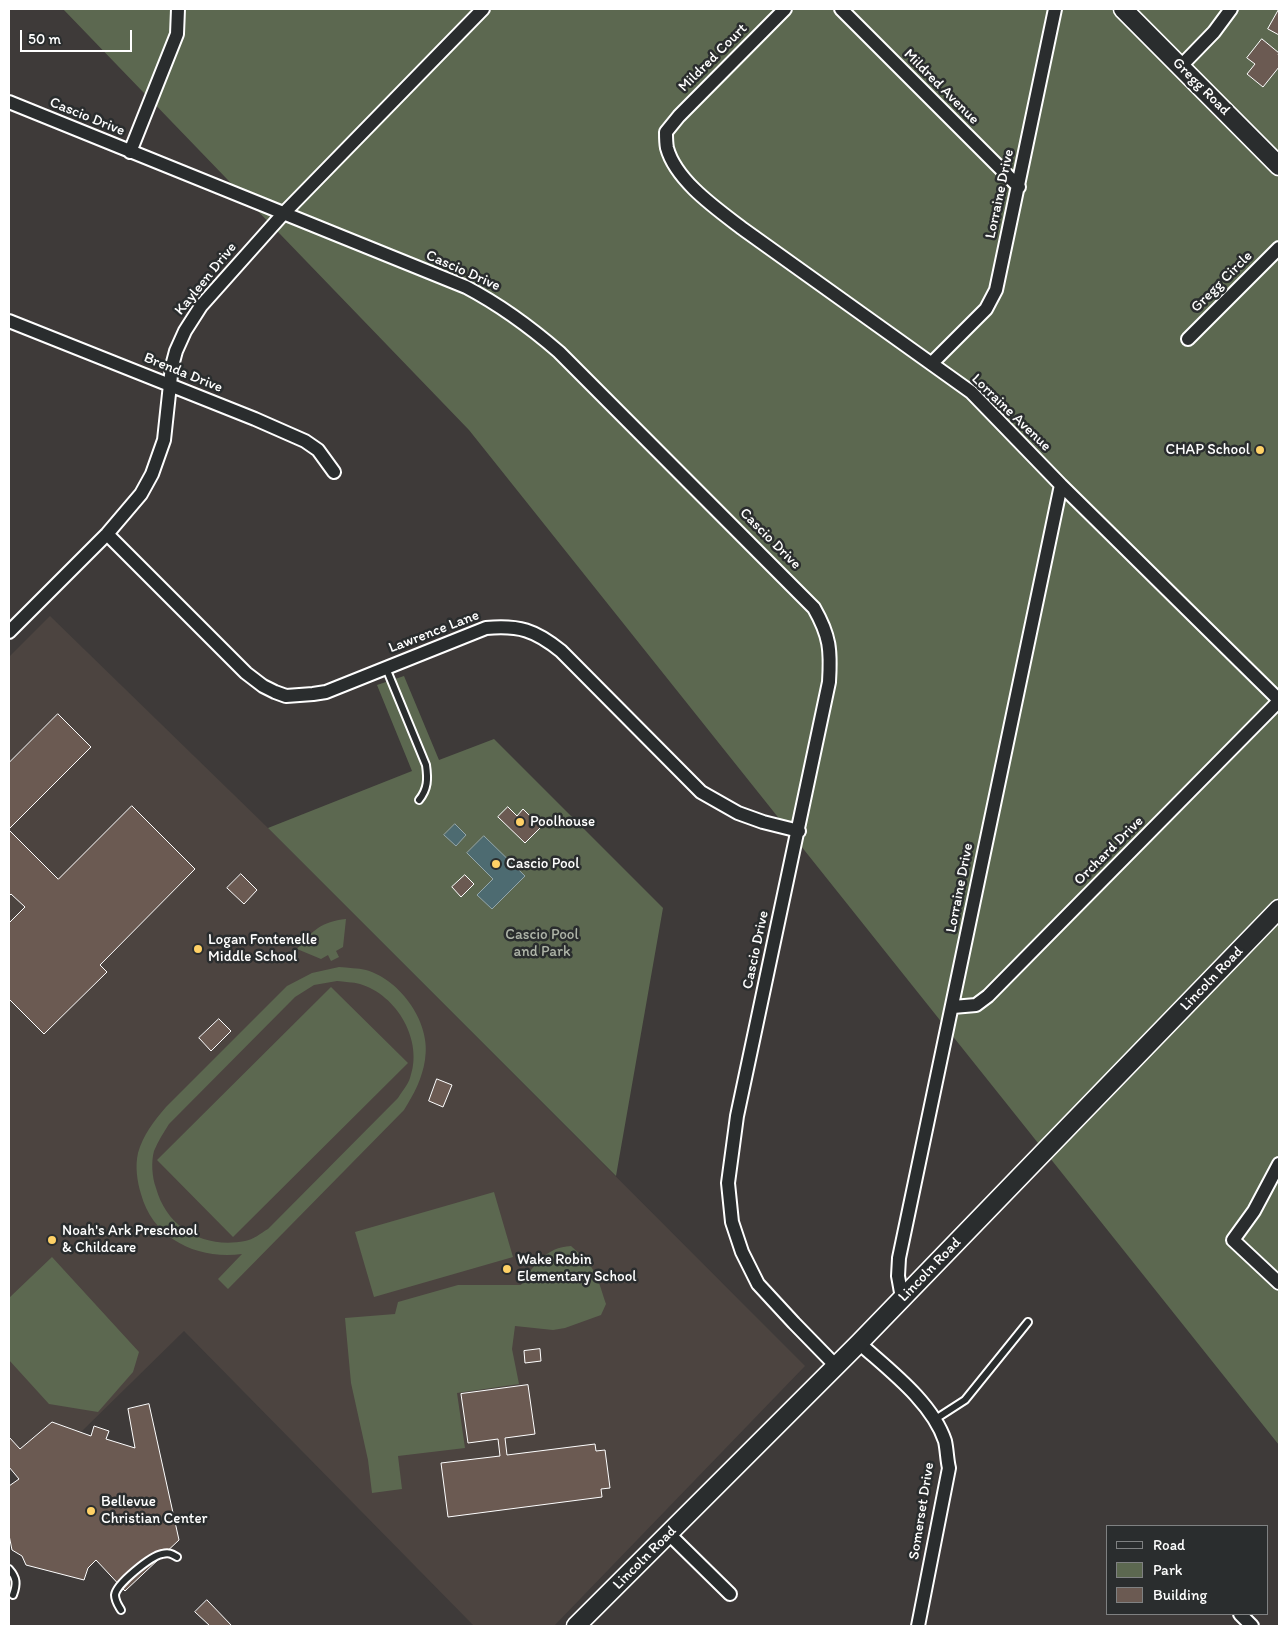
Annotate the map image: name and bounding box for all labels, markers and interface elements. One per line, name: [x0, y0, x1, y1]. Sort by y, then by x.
scale bar: [22, 20, 135, 52]
street label: Mildred Court: [675, 20, 751, 96]
text: 50 m: [28, 30, 61, 48]
street label: Mildred Avenue: [899, 45, 983, 129]
street label: Gregg Road: [1168, 54, 1234, 120]
street label: Cascio Drive: [47, 94, 127, 140]
street label: Lorraine Drive: [982, 148, 1018, 240]
street label: Kayleen Drive: [171, 239, 241, 319]
street label: Cascio Drive: [423, 247, 503, 295]
street label: Gregg Circle: [1187, 247, 1257, 317]
street label: Brenda Drive: [141, 349, 225, 397]
street label: Lorraine Avenue: [967, 370, 1055, 456]
place label: CHAP School: [1166, 441, 1250, 459]
marker: CHAP School: [1254, 444, 1266, 456]
street label: Cascio Drive: [735, 504, 805, 574]
street label: Lawrence Lane: [386, 606, 482, 658]
place label: Poolhouse: [530, 813, 595, 831]
street label: Orchard Drive: [1071, 813, 1147, 889]
marker: Poolhouse: [514, 816, 526, 828]
street label: Lorraine Drive: [942, 842, 978, 934]
place label: Cascio Pool: [506, 855, 579, 873]
marker: Cascio Pool: [490, 858, 502, 870]
street label: Cascio Drive: [739, 909, 773, 991]
park label: Cascio Pool and Park: [505, 926, 579, 961]
place label: Logan Fontenelle Middle School: [208, 931, 317, 966]
marker: Logan Fontenelle Middle School: [192, 943, 204, 955]
street label: Lincoln Road: [1177, 943, 1247, 1015]
place label: Noah's Ark Preschool & Childcare: [62, 1222, 198, 1257]
marker: Noah's Ark Preschool & Childcare: [46, 1234, 58, 1246]
street label: Lincoln Road: [895, 1234, 965, 1306]
place label: Wake Robin Elementary School: [517, 1251, 637, 1286]
marker: Wake Robin Elementary School: [501, 1263, 513, 1275]
street label: Somerset Drive: [905, 1461, 939, 1561]
place label: Bellevue Christian Center: [101, 1493, 208, 1528]
marker: Bellevue Christian Center: [85, 1505, 97, 1517]
street label: Lincoln Road: [609, 1522, 681, 1594]
legend: [1106, 1525, 1268, 1615]
text: Road: [1153, 1536, 1185, 1554]
text: Park: [1153, 1561, 1183, 1579]
text: Building: [1153, 1586, 1207, 1604]

